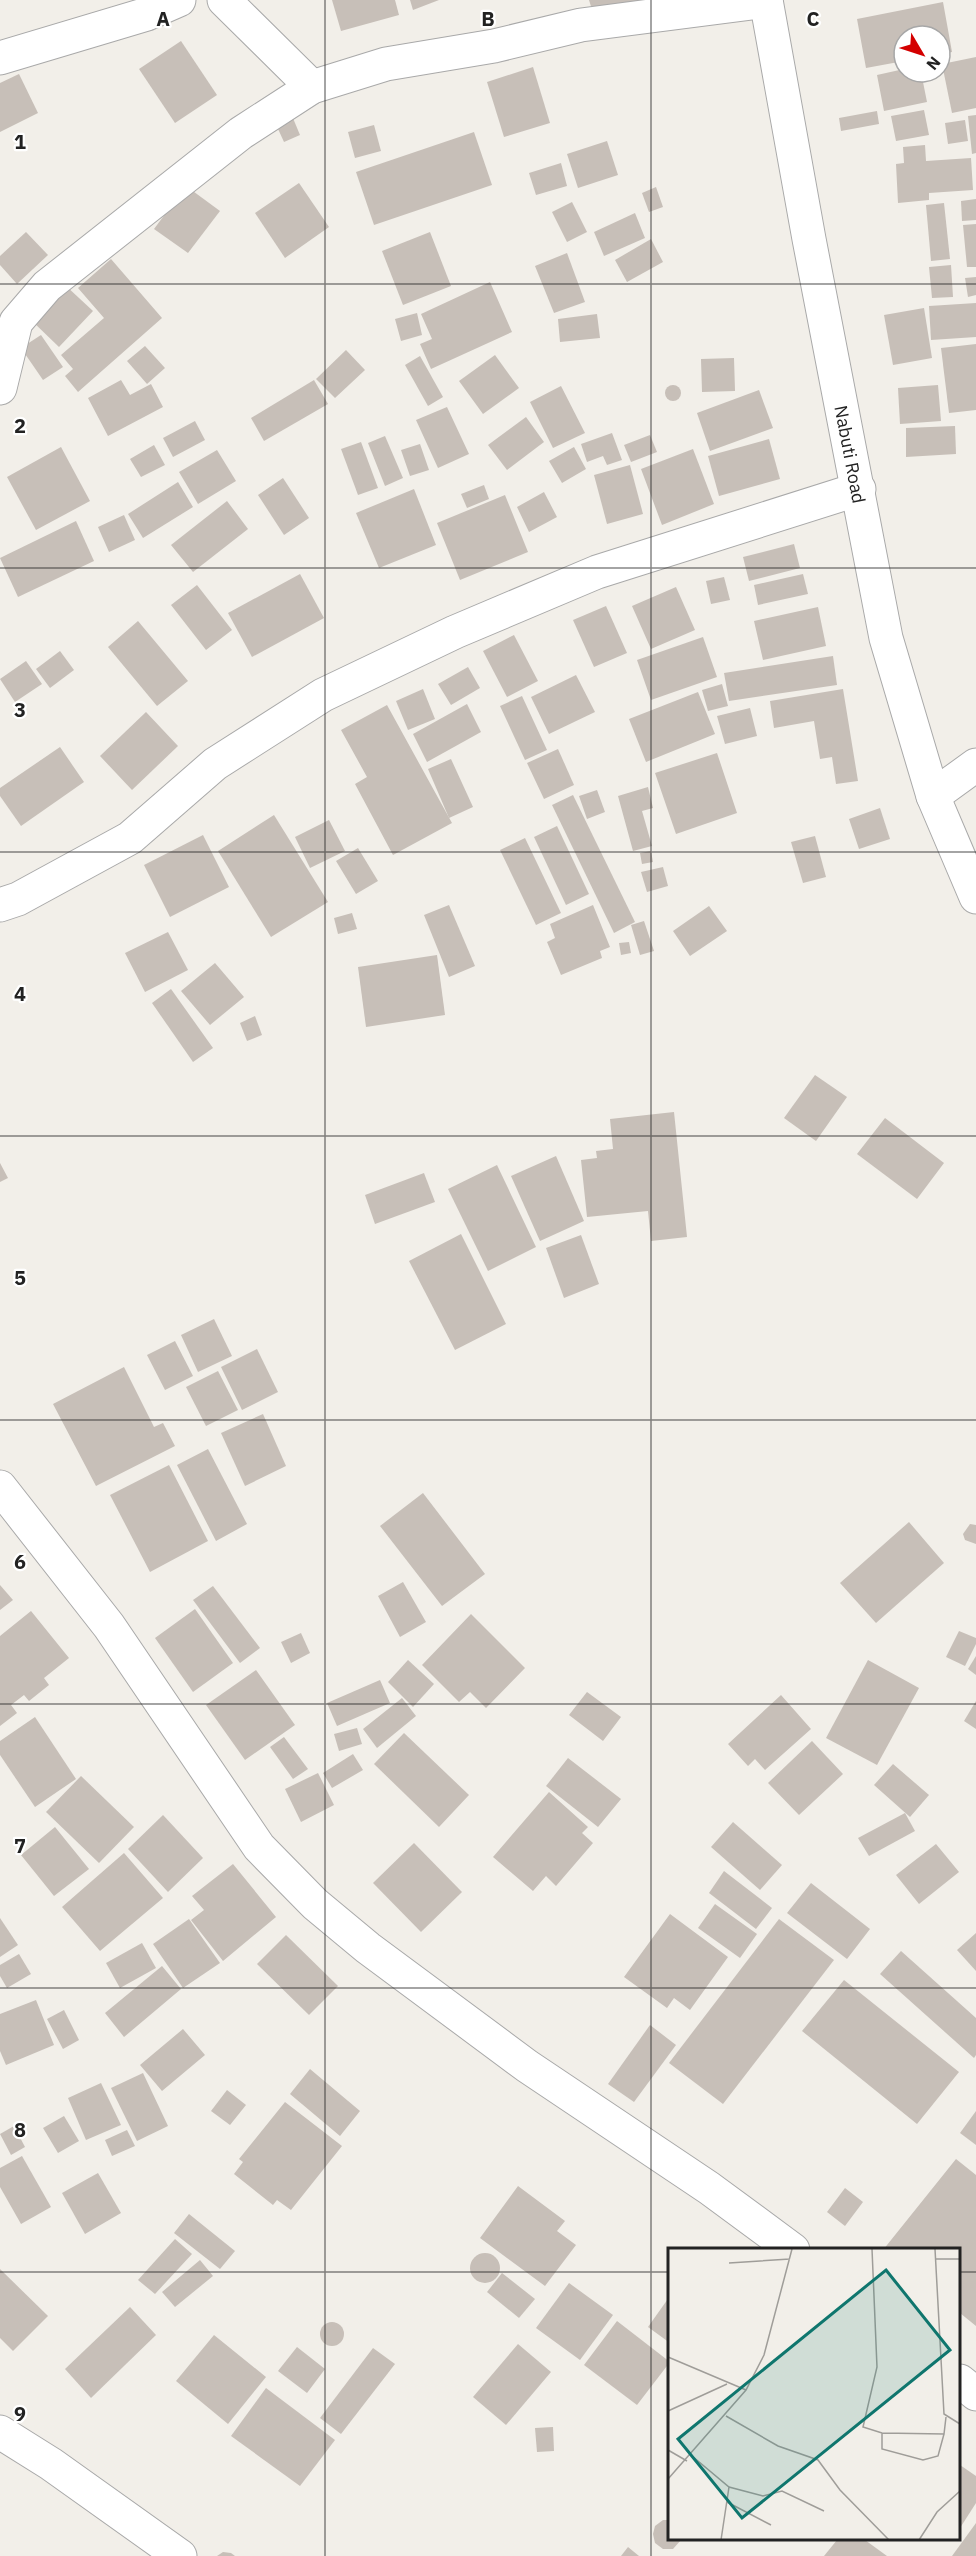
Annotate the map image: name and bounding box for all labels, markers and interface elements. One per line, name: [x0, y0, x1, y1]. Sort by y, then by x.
text: A: [156, 5, 170, 32]
text: B: [481, 5, 495, 32]
text: C: [806, 5, 820, 32]
north arrow: [892, 24, 952, 84]
text: N: [922, 53, 945, 74]
text: 1: [14, 128, 26, 155]
street label: Nabuti Road: [830, 403, 871, 505]
text: 2: [14, 412, 26, 439]
text: 3: [14, 696, 26, 723]
text: 4: [14, 980, 26, 1007]
text: 5: [14, 1264, 26, 1291]
text: 6: [14, 1548, 26, 1575]
text: 7: [14, 1832, 26, 1859]
text: 8: [14, 2116, 26, 2143]
inset map: [668, 2248, 961, 2541]
text: 9: [14, 2400, 26, 2427]

